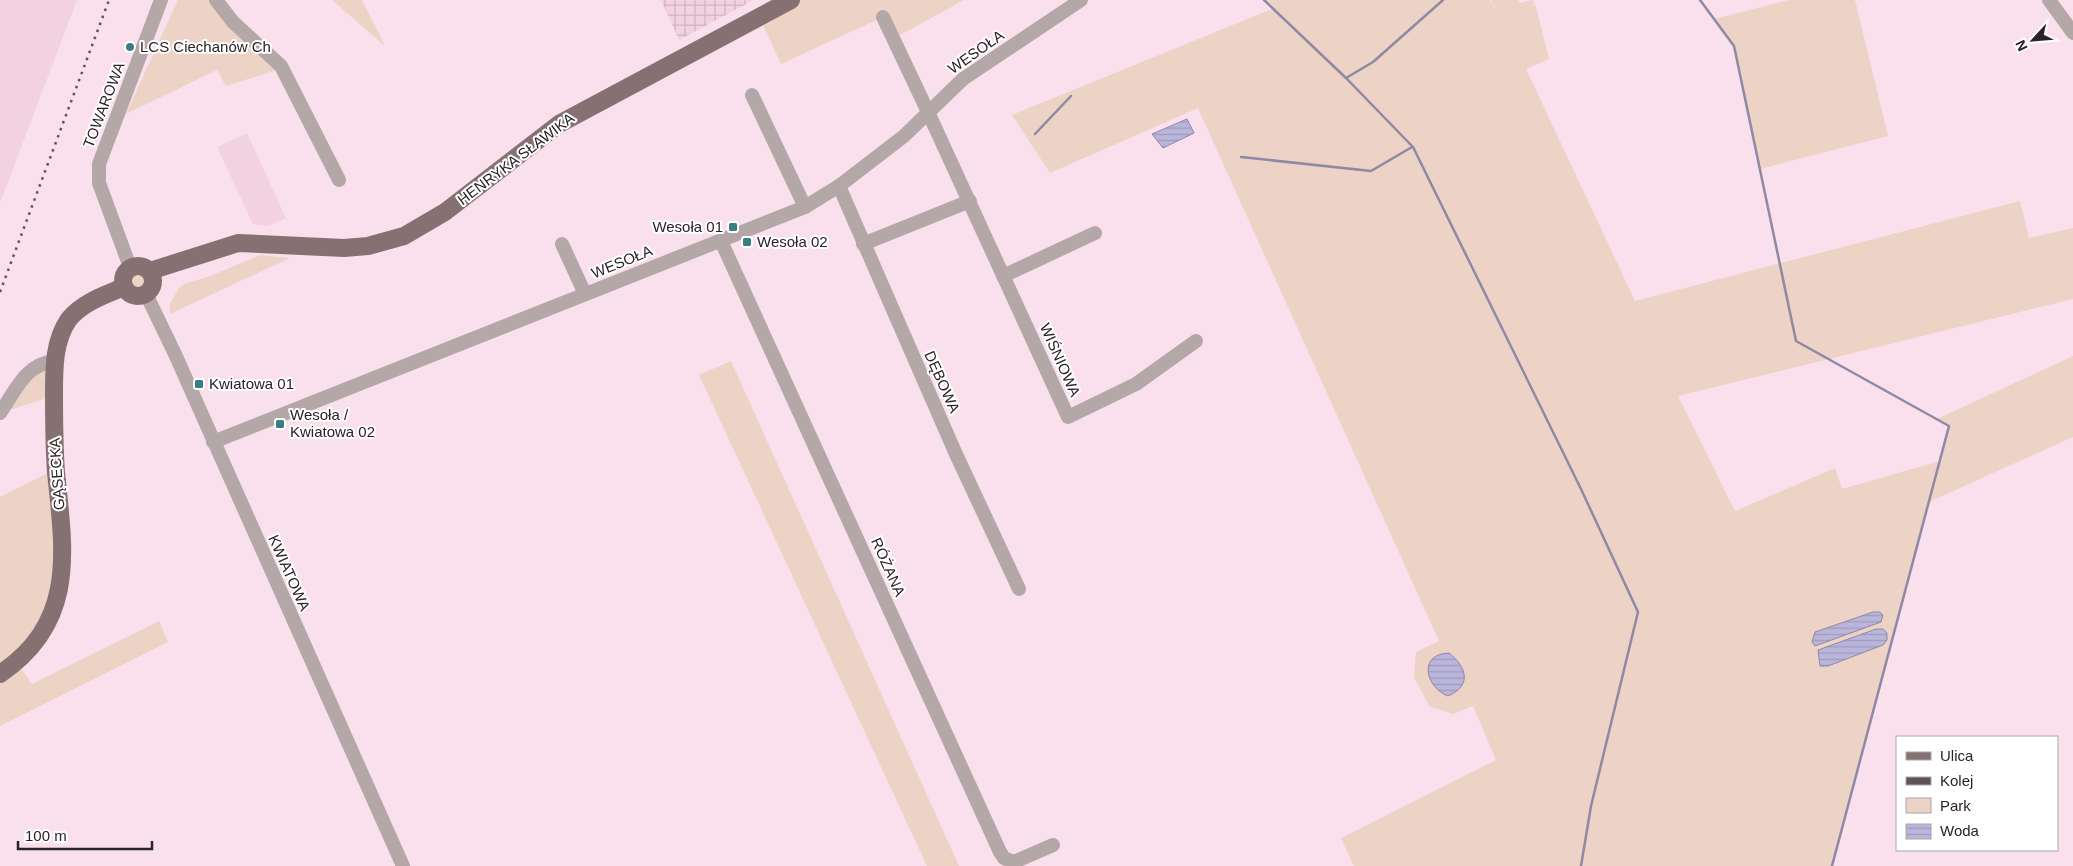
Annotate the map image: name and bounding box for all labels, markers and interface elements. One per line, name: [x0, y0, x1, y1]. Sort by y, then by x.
north arrow: [2008, 15, 2058, 65]
street label: WESOŁA: [945, 26, 1007, 77]
place label: LCS Ciechanów Ch: [140, 38, 271, 55]
text: N: [2012, 38, 2031, 54]
marker: LCS Ciechanów Ch: [124, 41, 136, 53]
street label: TOWAROWA: [79, 60, 128, 150]
street label: HENRYKA SŁAWIKA: [454, 109, 577, 208]
place label: Wesoła 01: [652, 218, 723, 235]
marker: Wesoła 01: [727, 221, 739, 233]
place label: Wesoła 02: [757, 233, 828, 250]
marker: Wesoła 02: [741, 236, 753, 248]
street label: WESOŁA: [589, 242, 655, 281]
street label: WIŚNIOWA: [1037, 320, 1084, 399]
street label: DĘBOWA: [921, 348, 964, 415]
place label: Kwiatowa 01: [209, 375, 294, 392]
marker: Kwiatowa 01: [193, 378, 205, 390]
place label: Wesoła / Kwiatowa 02: [290, 406, 375, 440]
marker: Wesoła / Kwiatowa 02: [274, 418, 286, 430]
street label: GĄSECKA: [45, 437, 68, 511]
street label: KWIATOWA: [265, 532, 314, 613]
street label: RÓŻANA: [868, 535, 909, 599]
legend: [1896, 736, 2058, 851]
text: Ulica: [1940, 747, 1974, 764]
text: Kolej: [1940, 772, 1973, 789]
text: Park: [1940, 797, 1971, 814]
scale bar: [18, 818, 151, 850]
text: Woda: [1940, 822, 1980, 839]
text: 100 m: [25, 827, 67, 844]

